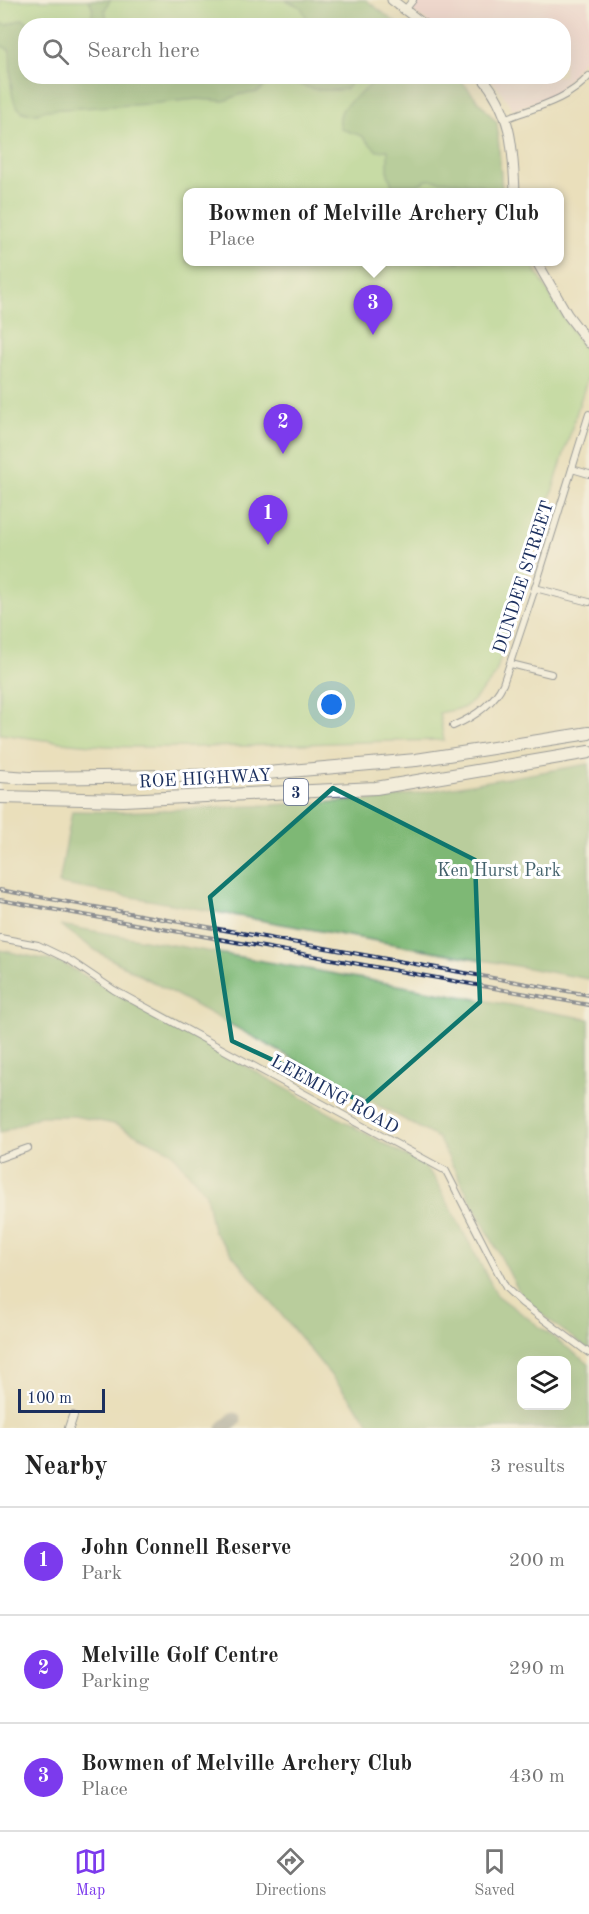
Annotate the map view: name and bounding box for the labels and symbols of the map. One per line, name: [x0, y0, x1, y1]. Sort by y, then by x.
pin: 3: [354, 286, 392, 335]
pin: 2: [264, 404, 302, 454]
pin: 1: [248, 496, 288, 545]
street label: DUNDEE STREET: [491, 499, 557, 656]
your location: [317, 690, 346, 719]
street label: ROE HIGHWAY: [138, 767, 272, 791]
road number: 3: [284, 779, 308, 805]
park label: Ken Hurst Park: [437, 862, 561, 880]
street label: LEEMING ROAD: [268, 1052, 401, 1137]
scale bar: [18, 1386, 105, 1414]

